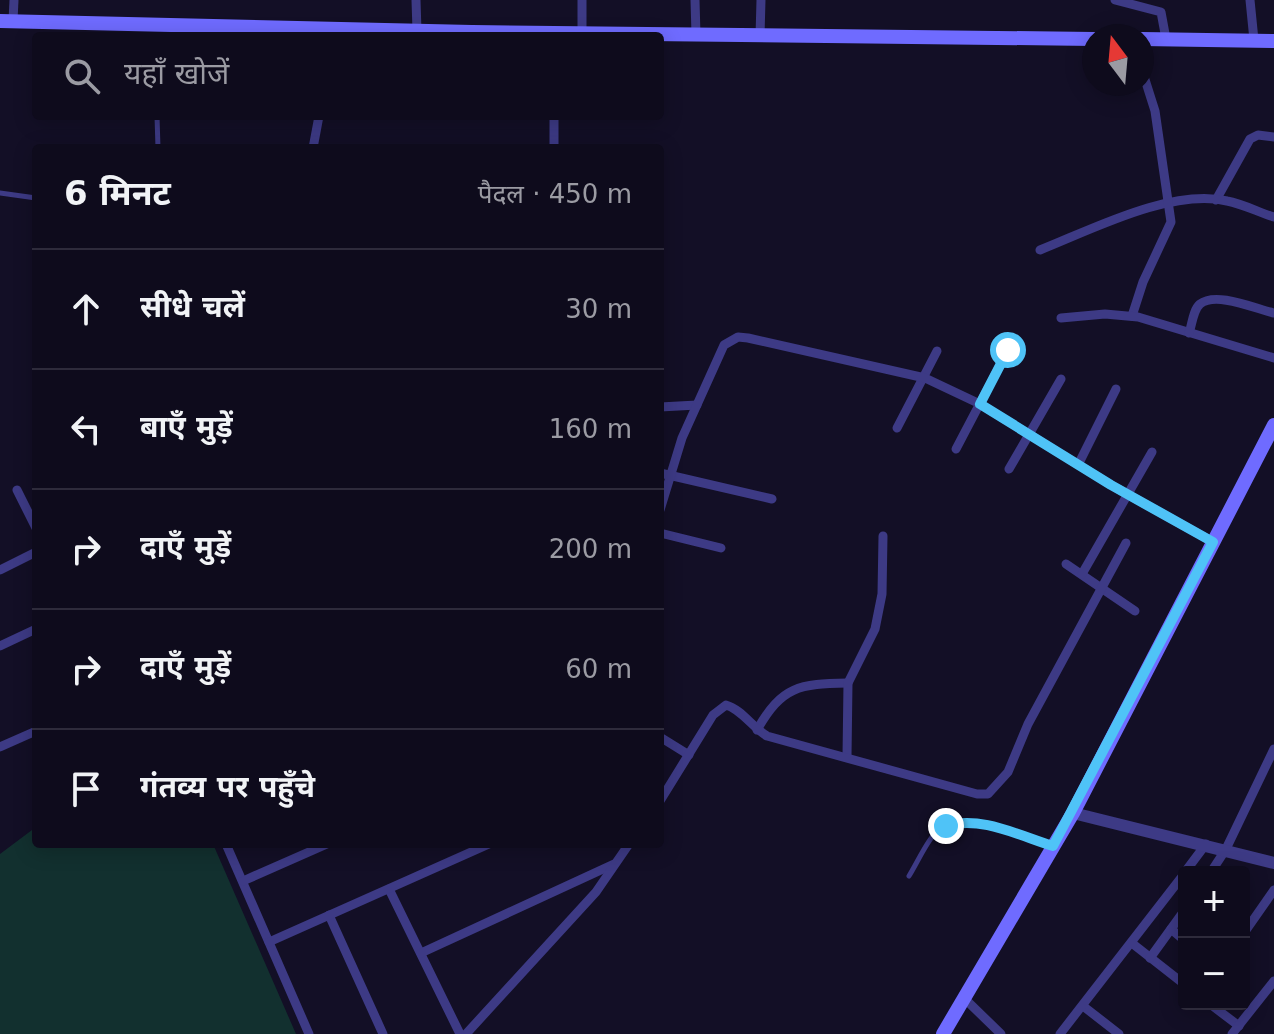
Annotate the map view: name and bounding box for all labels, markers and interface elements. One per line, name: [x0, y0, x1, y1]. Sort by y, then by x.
north arrow: [1082, 24, 1154, 96]
search box: [32, 32, 664, 120]
icon: search: [60, 54, 104, 98]
text: यहाँ खोजें: [124, 56, 229, 91]
text: 6 मिनट: [64, 173, 171, 213]
text: पैदल · 450 m: [478, 179, 632, 209]
icon: ahead: [64, 287, 108, 331]
text: सीधे चलें: [140, 289, 245, 324]
text: 30 m: [565, 294, 632, 324]
route start: [990, 332, 1026, 368]
icon: left: [64, 407, 108, 451]
text: बाएँ मुड़ें: [140, 409, 233, 444]
text: 160 m: [549, 414, 632, 444]
icon: right: [64, 527, 108, 571]
text: दाएँ मुड़ें: [140, 529, 231, 564]
text: 200 m: [549, 534, 632, 564]
icon: right: [64, 647, 108, 691]
text: दाएँ मुड़ें: [140, 649, 231, 684]
text: 60 m: [565, 654, 632, 684]
icon: arrive: [64, 767, 108, 811]
text: गंतव्य पर पहुँचे: [140, 769, 315, 804]
route end: [928, 808, 964, 844]
map controls: [1178, 866, 1250, 1010]
button: +: [1178, 866, 1250, 938]
button: −: [1178, 938, 1250, 1010]

